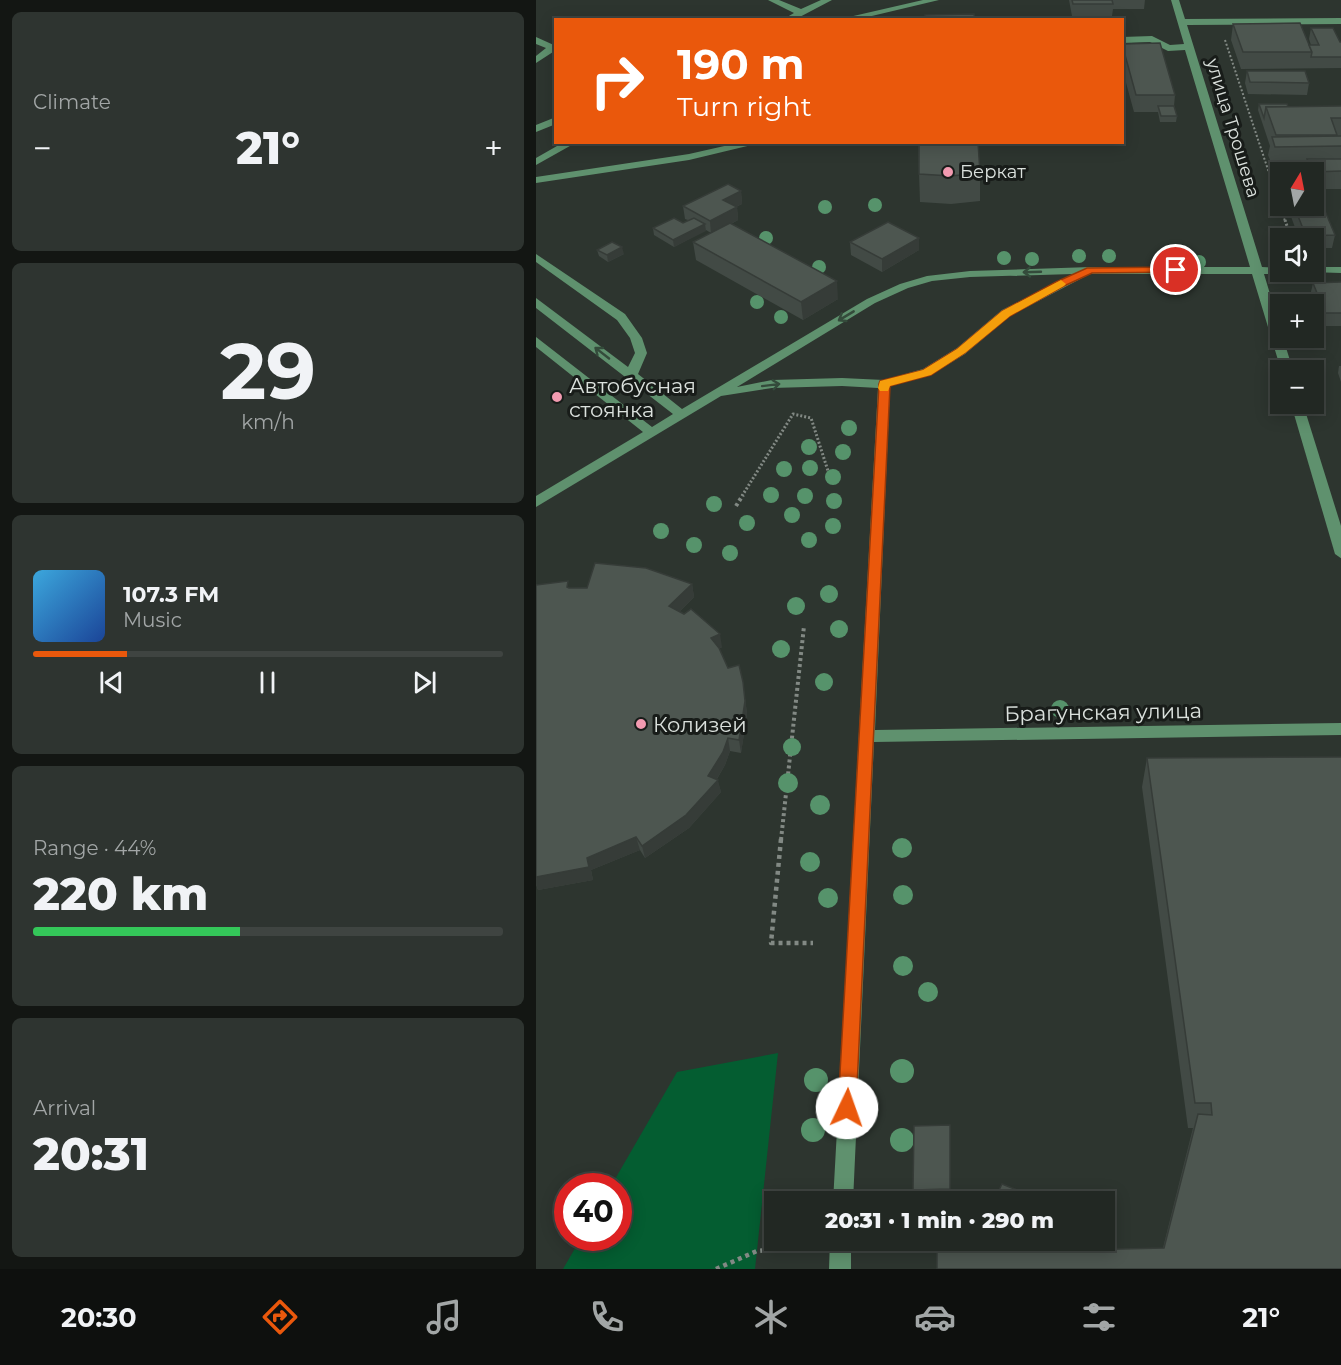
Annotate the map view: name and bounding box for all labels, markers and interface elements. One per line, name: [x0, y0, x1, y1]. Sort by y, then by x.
text: 190 m: [677, 38, 805, 90]
icon: right: [578, 42, 656, 120]
street label: улица Трошева: [1201, 55, 1265, 200]
text: Climate: [33, 90, 111, 114]
text: Turn right: [677, 90, 812, 123]
text: 21°: [236, 120, 300, 175]
text: −: [33, 128, 52, 168]
text: +: [484, 128, 503, 168]
place label: Беркат: [960, 161, 1026, 183]
north arrow: [1270, 162, 1324, 216]
map controls: [1270, 162, 1324, 414]
marker: Беркат: [941, 165, 955, 179]
button: sound: [1270, 228, 1324, 282]
pin: [1150, 244, 1201, 295]
icon: arrive: [1159, 253, 1192, 286]
one-way arrow: [1023, 266, 1043, 278]
button: +: [1270, 294, 1324, 348]
one-way arrow: [838, 310, 855, 322]
text: 29: [220, 323, 316, 419]
one-way arrow: [594, 346, 610, 359]
button: −: [1270, 360, 1324, 414]
place label: Автобусная стоянка: [569, 373, 696, 422]
one-way arrow: [760, 379, 780, 390]
marker: Автобусная стоянка: [550, 390, 564, 404]
text: km/h: [241, 410, 295, 434]
text: 107.3 FM: [123, 581, 219, 608]
text: Music: [123, 608, 182, 632]
icon: previous: [95, 666, 128, 699]
icon: pause: [251, 666, 284, 699]
icon: next: [408, 666, 441, 699]
street label: Брагунская улица: [1004, 698, 1202, 726]
place label: Колизей: [653, 712, 747, 737]
marker: Колизей: [634, 717, 648, 731]
text: Range · 44%: [33, 836, 156, 860]
text: 220 km: [33, 866, 208, 921]
position arrow: [815, 1076, 879, 1140]
text: Arrival: [33, 1096, 96, 1120]
text: 20:31: [33, 1126, 149, 1181]
speed limit sign: 40: [554, 1173, 632, 1251]
text: 20:31 · 1 min · 290 m: [825, 1207, 1054, 1234]
icon: directions: [259, 1296, 301, 1338]
icon: music: [423, 1296, 465, 1338]
icon: phone: [586, 1296, 628, 1338]
icon: climate: [750, 1296, 792, 1338]
icon: car: [914, 1296, 956, 1338]
icon: filters: [1078, 1296, 1120, 1338]
text: 20:30: [61, 1301, 137, 1334]
text: 21°: [1242, 1301, 1280, 1334]

